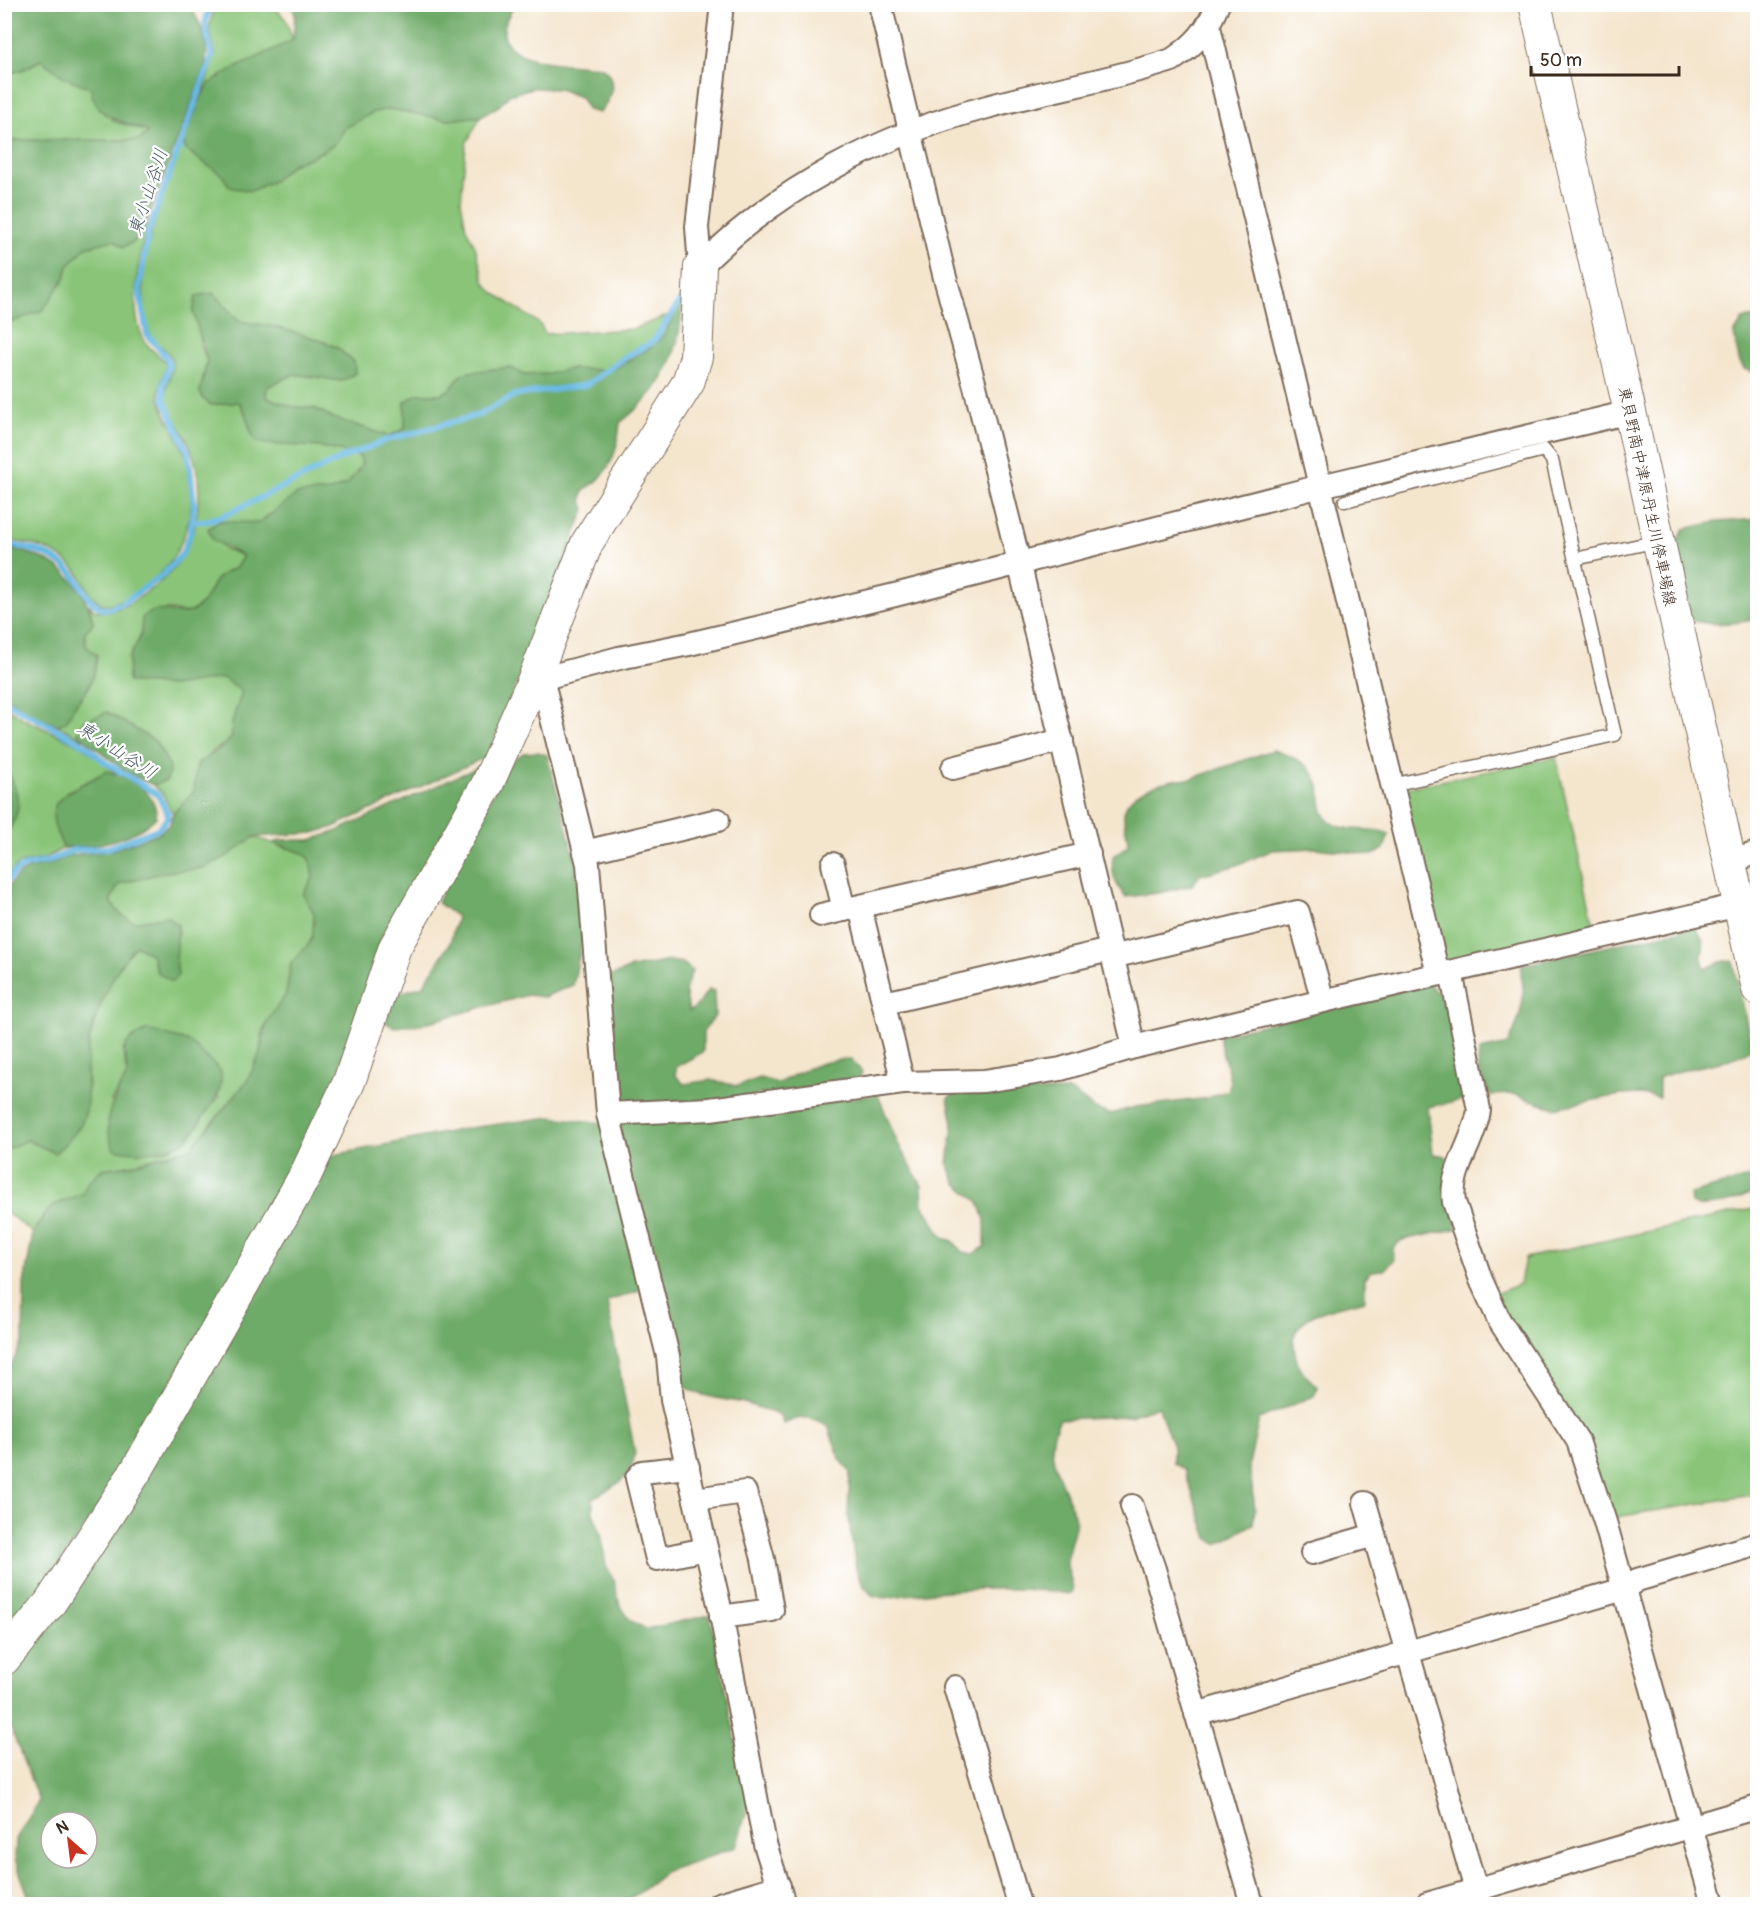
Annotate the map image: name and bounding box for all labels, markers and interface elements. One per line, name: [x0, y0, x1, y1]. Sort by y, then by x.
scale bar: [1531, 39, 1680, 77]
text: 50 m: [1540, 49, 1582, 72]
water label: 東小山谷川: [124, 146, 173, 239]
street label: 東貝野南中津原丹生川停車場線: [1614, 385, 1680, 608]
water label: 東小山谷川: [73, 716, 161, 785]
north arrow: [39, 1810, 99, 1870]
text: N: [53, 1816, 72, 1839]

